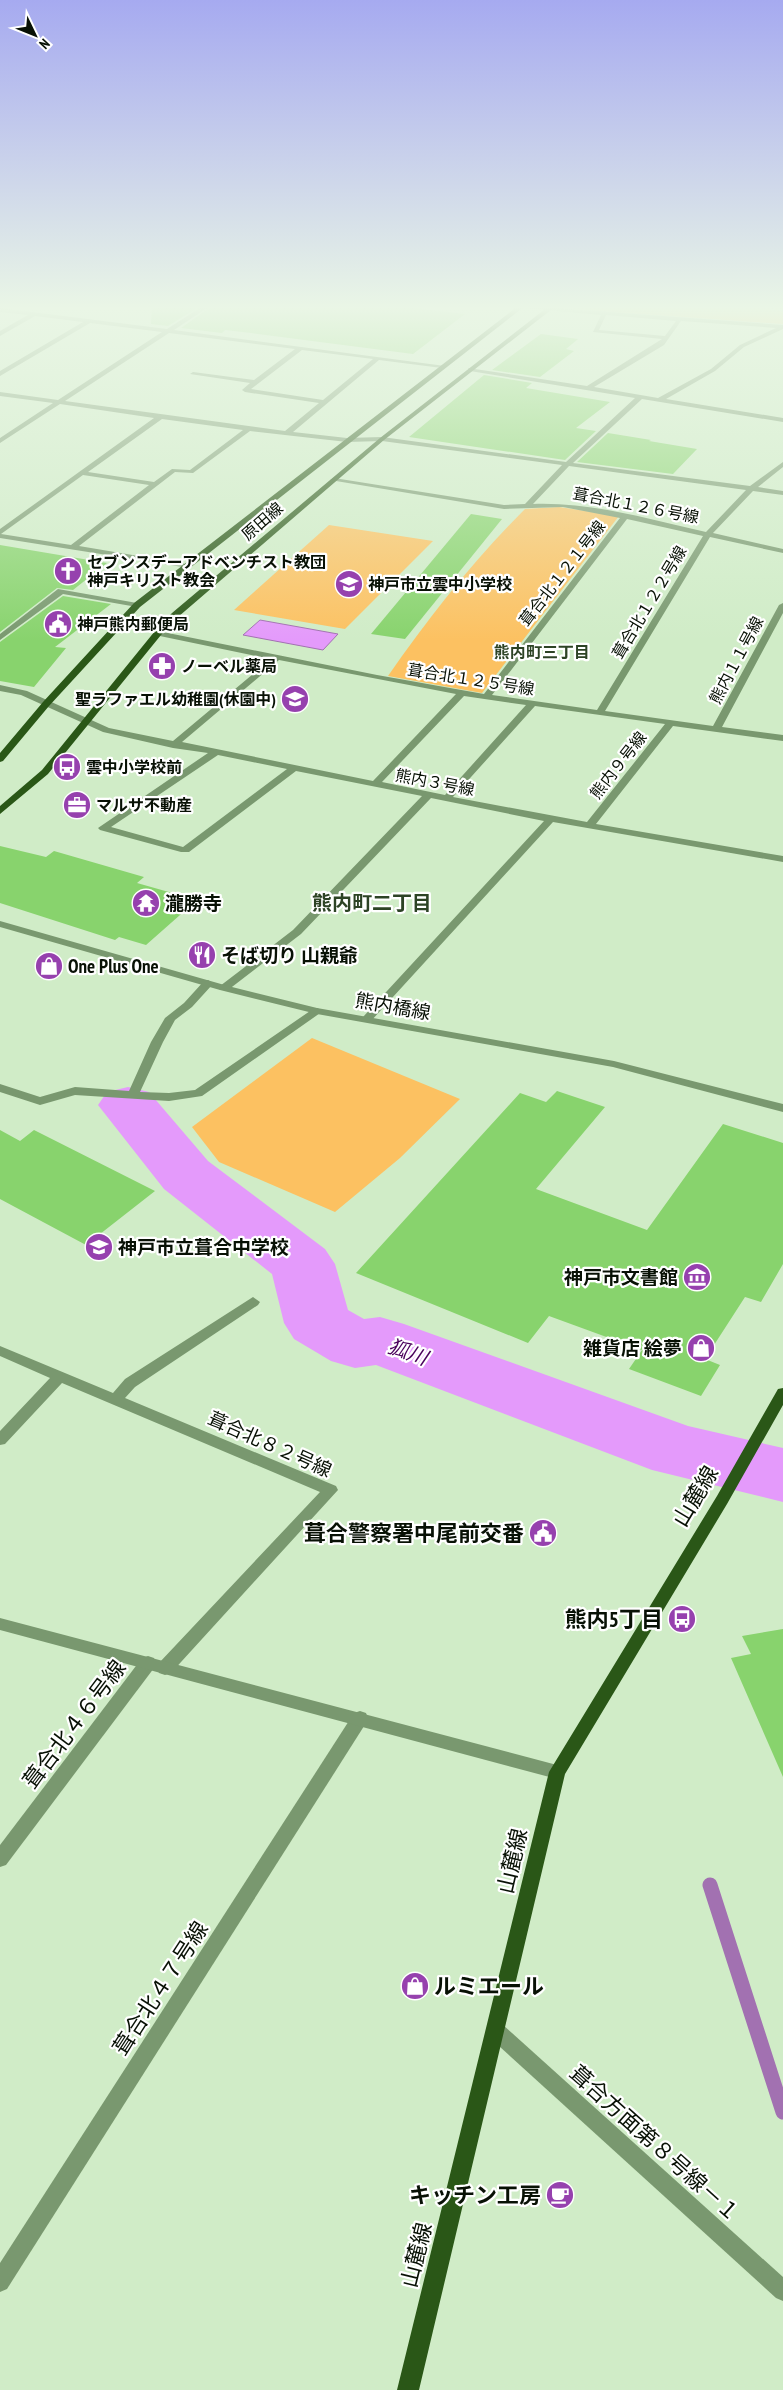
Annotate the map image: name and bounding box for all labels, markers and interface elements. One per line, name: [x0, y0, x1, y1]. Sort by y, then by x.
north arrow: [10, 10, 60, 60]
text: N: [35, 35, 54, 53]
street label: 葺合北１２６号線: [571, 483, 701, 527]
street label: 原田線: [237, 498, 287, 544]
street label: 葺合北１２１号線: [515, 516, 609, 630]
street label: 葺合北１２２号線: [607, 542, 691, 662]
place label: セブンスデーアドベンチスト教団 神戸キリスト教会: [87, 552, 326, 590]
church icon: セブンスデーアドベンチスト教団 神戸キリスト教会: [53, 556, 83, 586]
school or university icon: 神戸市立雲中小学校: [334, 569, 364, 599]
place label: 神戸市立雲中小学校: [368, 574, 512, 594]
public building icon: 神戸熊内郵便局: [43, 609, 73, 639]
street label: 熊内１１号線: [705, 613, 767, 707]
place label: 神戸熊内郵便局: [77, 614, 189, 634]
district label: 熊内町三丁目: [494, 642, 590, 662]
pharmacy icon: ノーベル薬局: [147, 651, 177, 681]
place label: ノーベル薬局: [181, 656, 277, 676]
street label: 葺合北１２５号線: [406, 659, 536, 699]
school or university icon: 聖ラファエル幼稚園(休園中): [280, 684, 310, 714]
place label: 聖ラファエル幼稚園(休園中): [75, 689, 276, 709]
street label: 熊内９号線: [585, 727, 651, 803]
bus stop icon: 雲中小学校前: [52, 752, 82, 782]
place label: 雲中小学校前: [86, 757, 182, 777]
street label: 熊内３号線: [394, 765, 476, 799]
office icon: マルサ不動産: [62, 790, 92, 820]
place label: マルサ不動産: [96, 795, 192, 815]
temple icon: 瀧勝寺: [131, 888, 161, 918]
district label: 熊内町二丁目: [312, 890, 432, 916]
place label: 瀧勝寺: [165, 891, 222, 915]
restaurant icon: そば切り 山親爺: [187, 940, 217, 970]
place label: そば切り 山親爺: [221, 943, 358, 967]
shop icon: One Plus One: [34, 951, 64, 981]
place label: One Plus One: [68, 954, 159, 978]
street label: 熊内橋線: [353, 988, 433, 1024]
school or university icon: 神戸市立葺合中学校: [84, 1232, 114, 1262]
place label: 神戸市立葺合中学校: [118, 1235, 289, 1259]
museum icon: 神戸市文書館: [682, 1262, 712, 1292]
place label: 神戸市文書館: [564, 1265, 678, 1289]
water label: 狐川: [385, 1333, 433, 1372]
shop icon: 雑貨店 絵夢: [686, 1333, 716, 1363]
place label: 雑貨店 絵夢: [583, 1336, 682, 1360]
street label: 葺合北８２号線: [204, 1406, 336, 1482]
street label: 山麓線: [666, 1460, 724, 1532]
public building icon: 葺合警察署中尾前交番: [528, 1518, 558, 1548]
place label: 葺合警察署中尾前交番: [304, 1519, 524, 1547]
bus stop icon: 熊内5丁目: [667, 1604, 697, 1634]
place label: 熊内5丁目: [564, 1605, 663, 1633]
street label: 葺合北４６号線: [16, 1654, 132, 1794]
street label: 山麓線: [491, 1826, 533, 1896]
street label: 葺合北４７号線: [106, 1916, 214, 2060]
shop icon: ルミエール: [400, 1971, 430, 2001]
place label: ルミエール: [434, 1972, 544, 2000]
street label: 葺合方面第８号線－１: [564, 2059, 746, 2227]
cafe icon: キッチン工房: [545, 2180, 575, 2210]
place label: キッチン工房: [409, 2181, 541, 2209]
street label: 山麓線: [394, 2220, 438, 2290]

